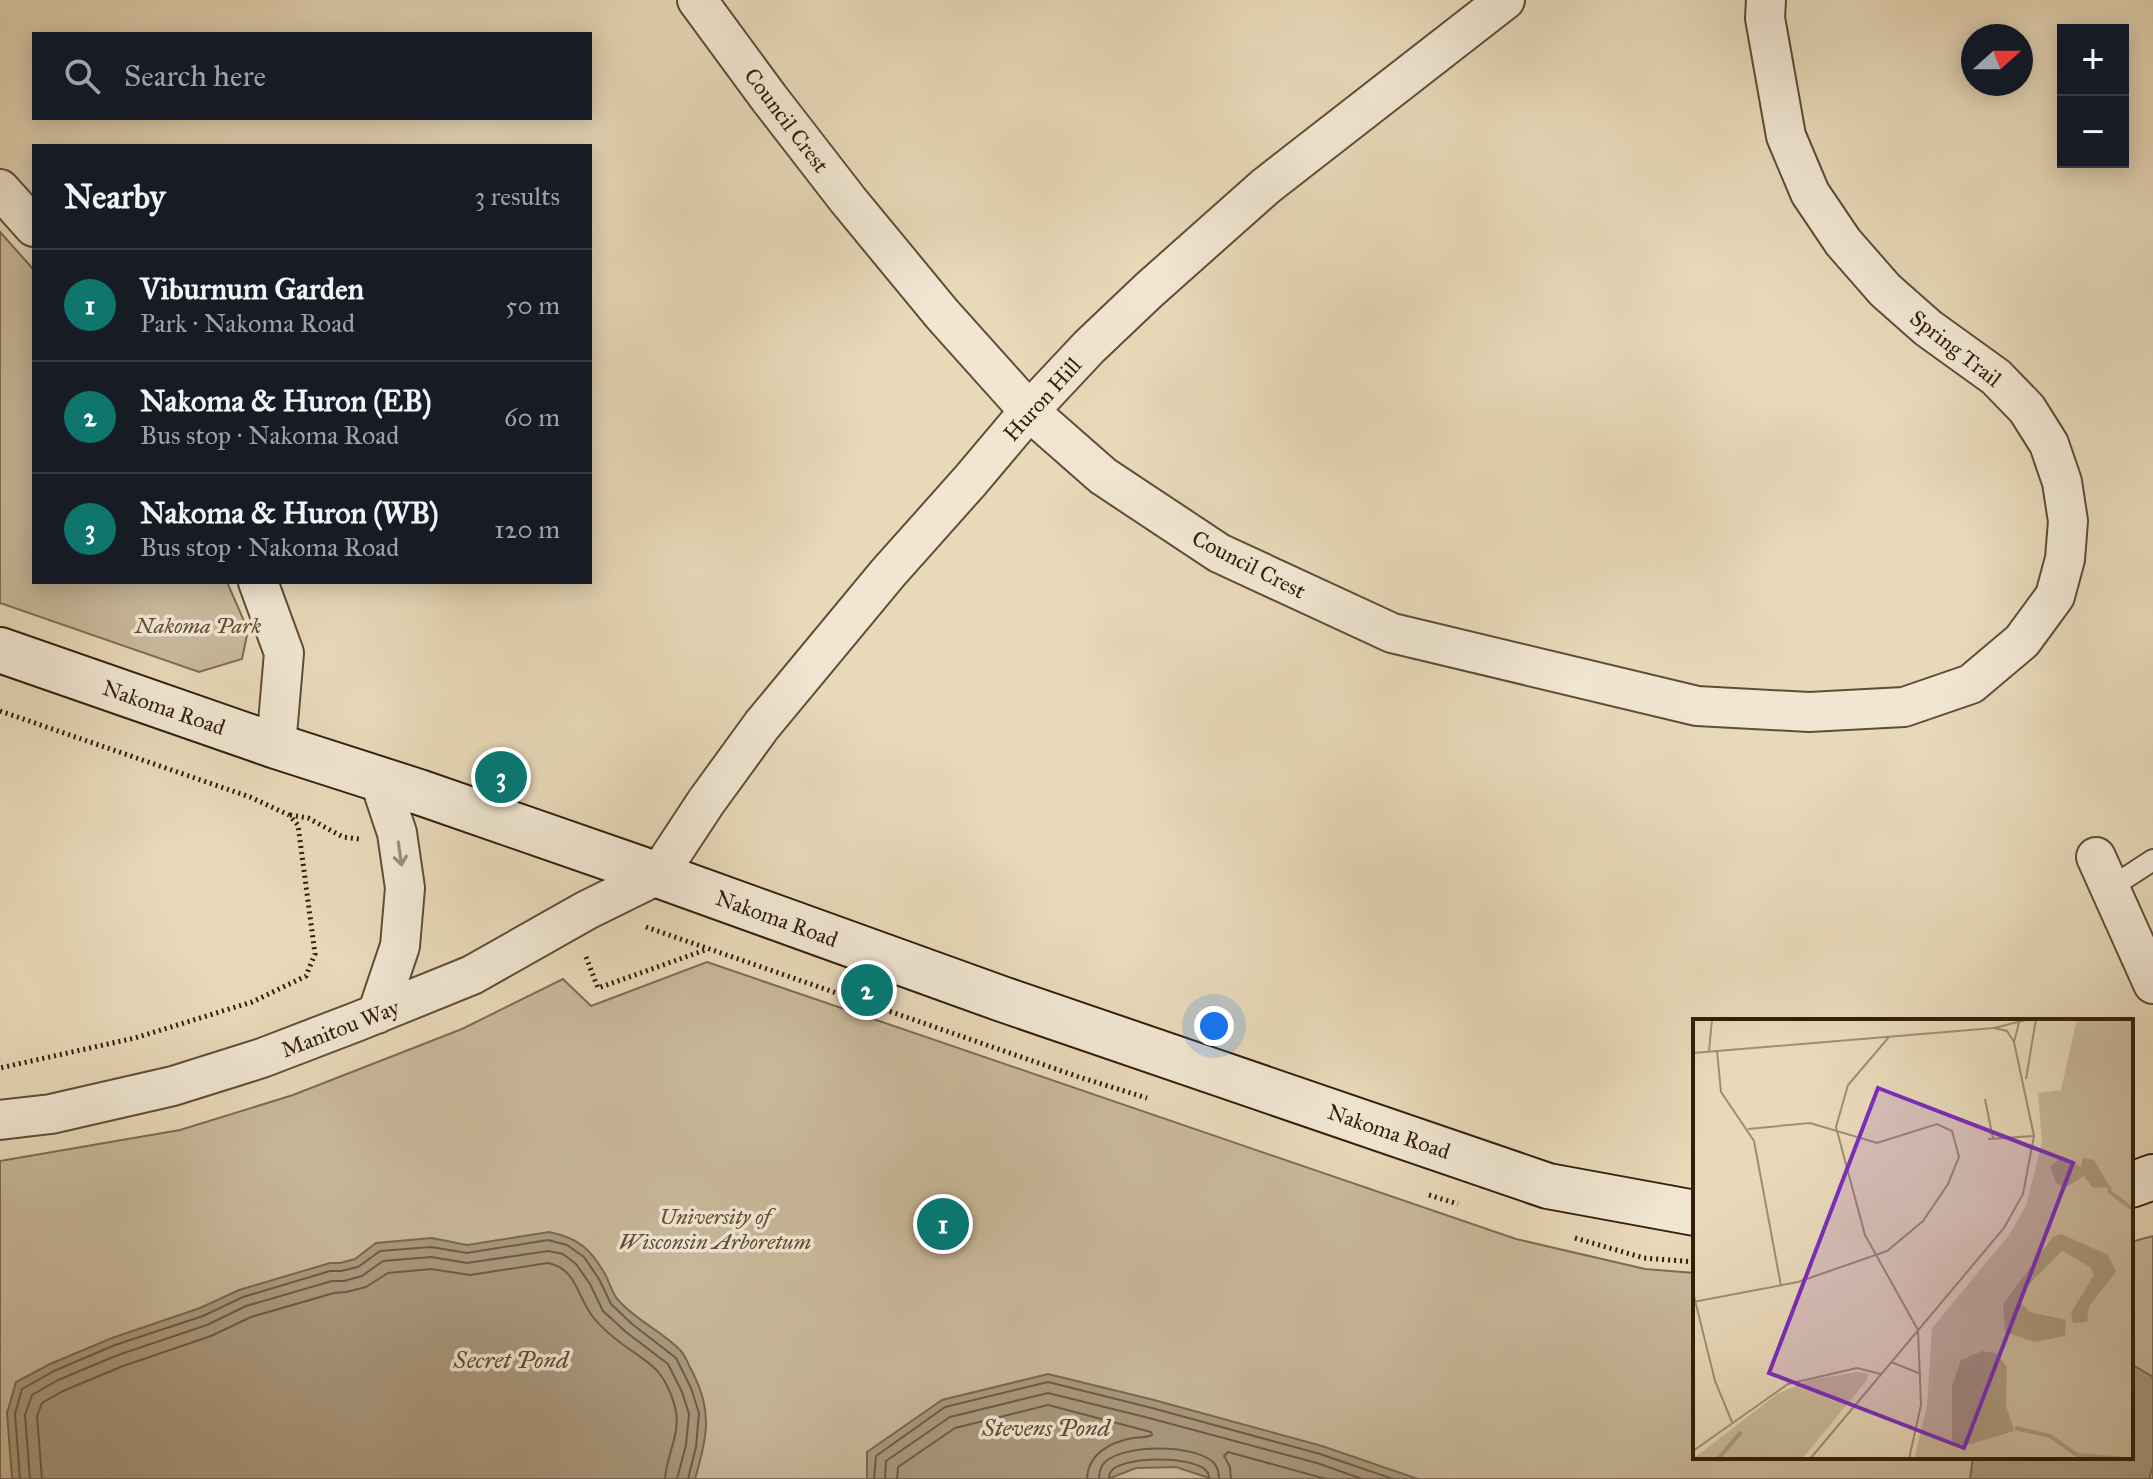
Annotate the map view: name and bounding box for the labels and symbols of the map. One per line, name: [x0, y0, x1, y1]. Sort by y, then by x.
north arrow: [1961, 24, 2033, 96]
street label: Council Crest: [739, 63, 835, 178]
street label: Spring Trail: [1904, 304, 2007, 393]
street label: Huron Hill: [998, 352, 1087, 447]
street label: Council Crest: [1187, 524, 1310, 605]
park label: Nakoma Park: [133, 612, 261, 639]
street label: Nakoma Road: [99, 674, 229, 741]
pin: 3: [475, 747, 527, 807]
one-way arrow: [393, 841, 408, 866]
street label: Nakoma Road: [712, 884, 842, 953]
pin: 2: [841, 960, 893, 1020]
street label: Manitou Way: [277, 993, 404, 1063]
your location: [1194, 1006, 1234, 1046]
inset map: [1693, 1019, 2133, 1459]
street label: Nakoma Road: [1324, 1098, 1454, 1165]
pin: 1: [917, 1194, 969, 1254]
park label: University of Wisconsin Arboretum: [619, 1203, 812, 1255]
water label: Secret Pond: [453, 1345, 570, 1375]
water label: Stevens Pond: [981, 1413, 1111, 1443]

